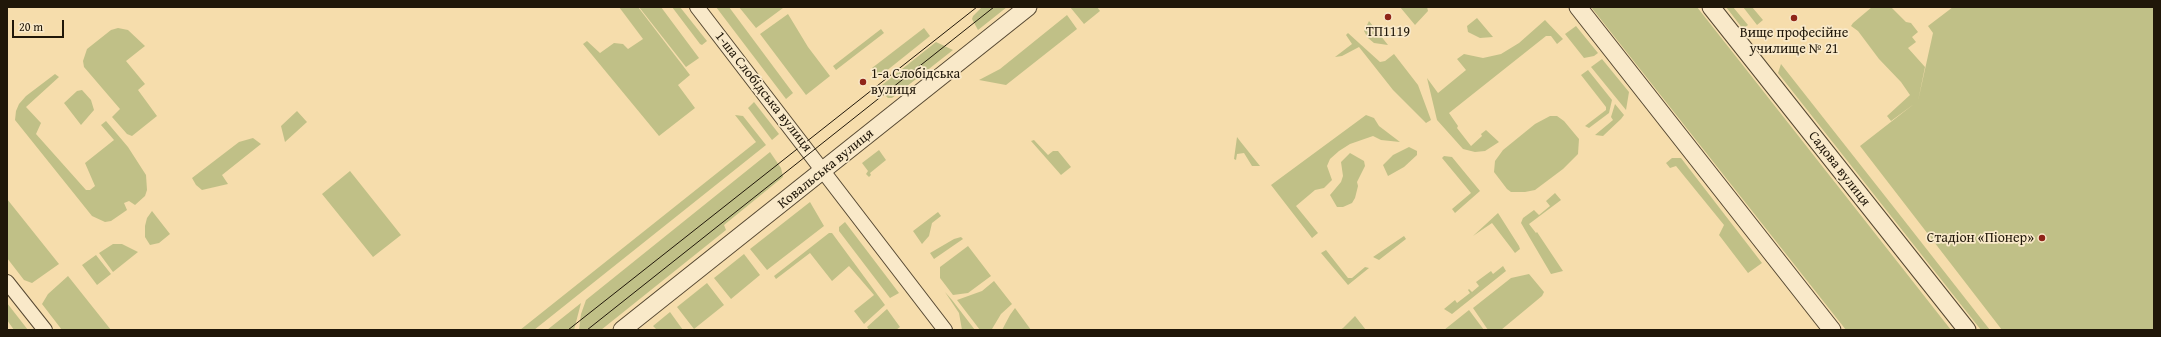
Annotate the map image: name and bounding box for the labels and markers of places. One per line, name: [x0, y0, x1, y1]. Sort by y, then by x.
marker: ТП1119: [1383, 12, 1393, 22]
marker: Вище професійне училище № 21: [1789, 13, 1799, 23]
place label: ТП1119: [1366, 24, 1410, 40]
place label: Вище професійне училище № 21: [1740, 25, 1848, 58]
place label: 1-а Слобідська вулиця: [871, 66, 960, 98]
marker: 1-а Слобідська вулиця: [858, 77, 868, 87]
place label: Стадіон «Піонер»: [1927, 230, 2034, 246]
marker: Стадіон «Піонер»: [2037, 233, 2047, 243]

